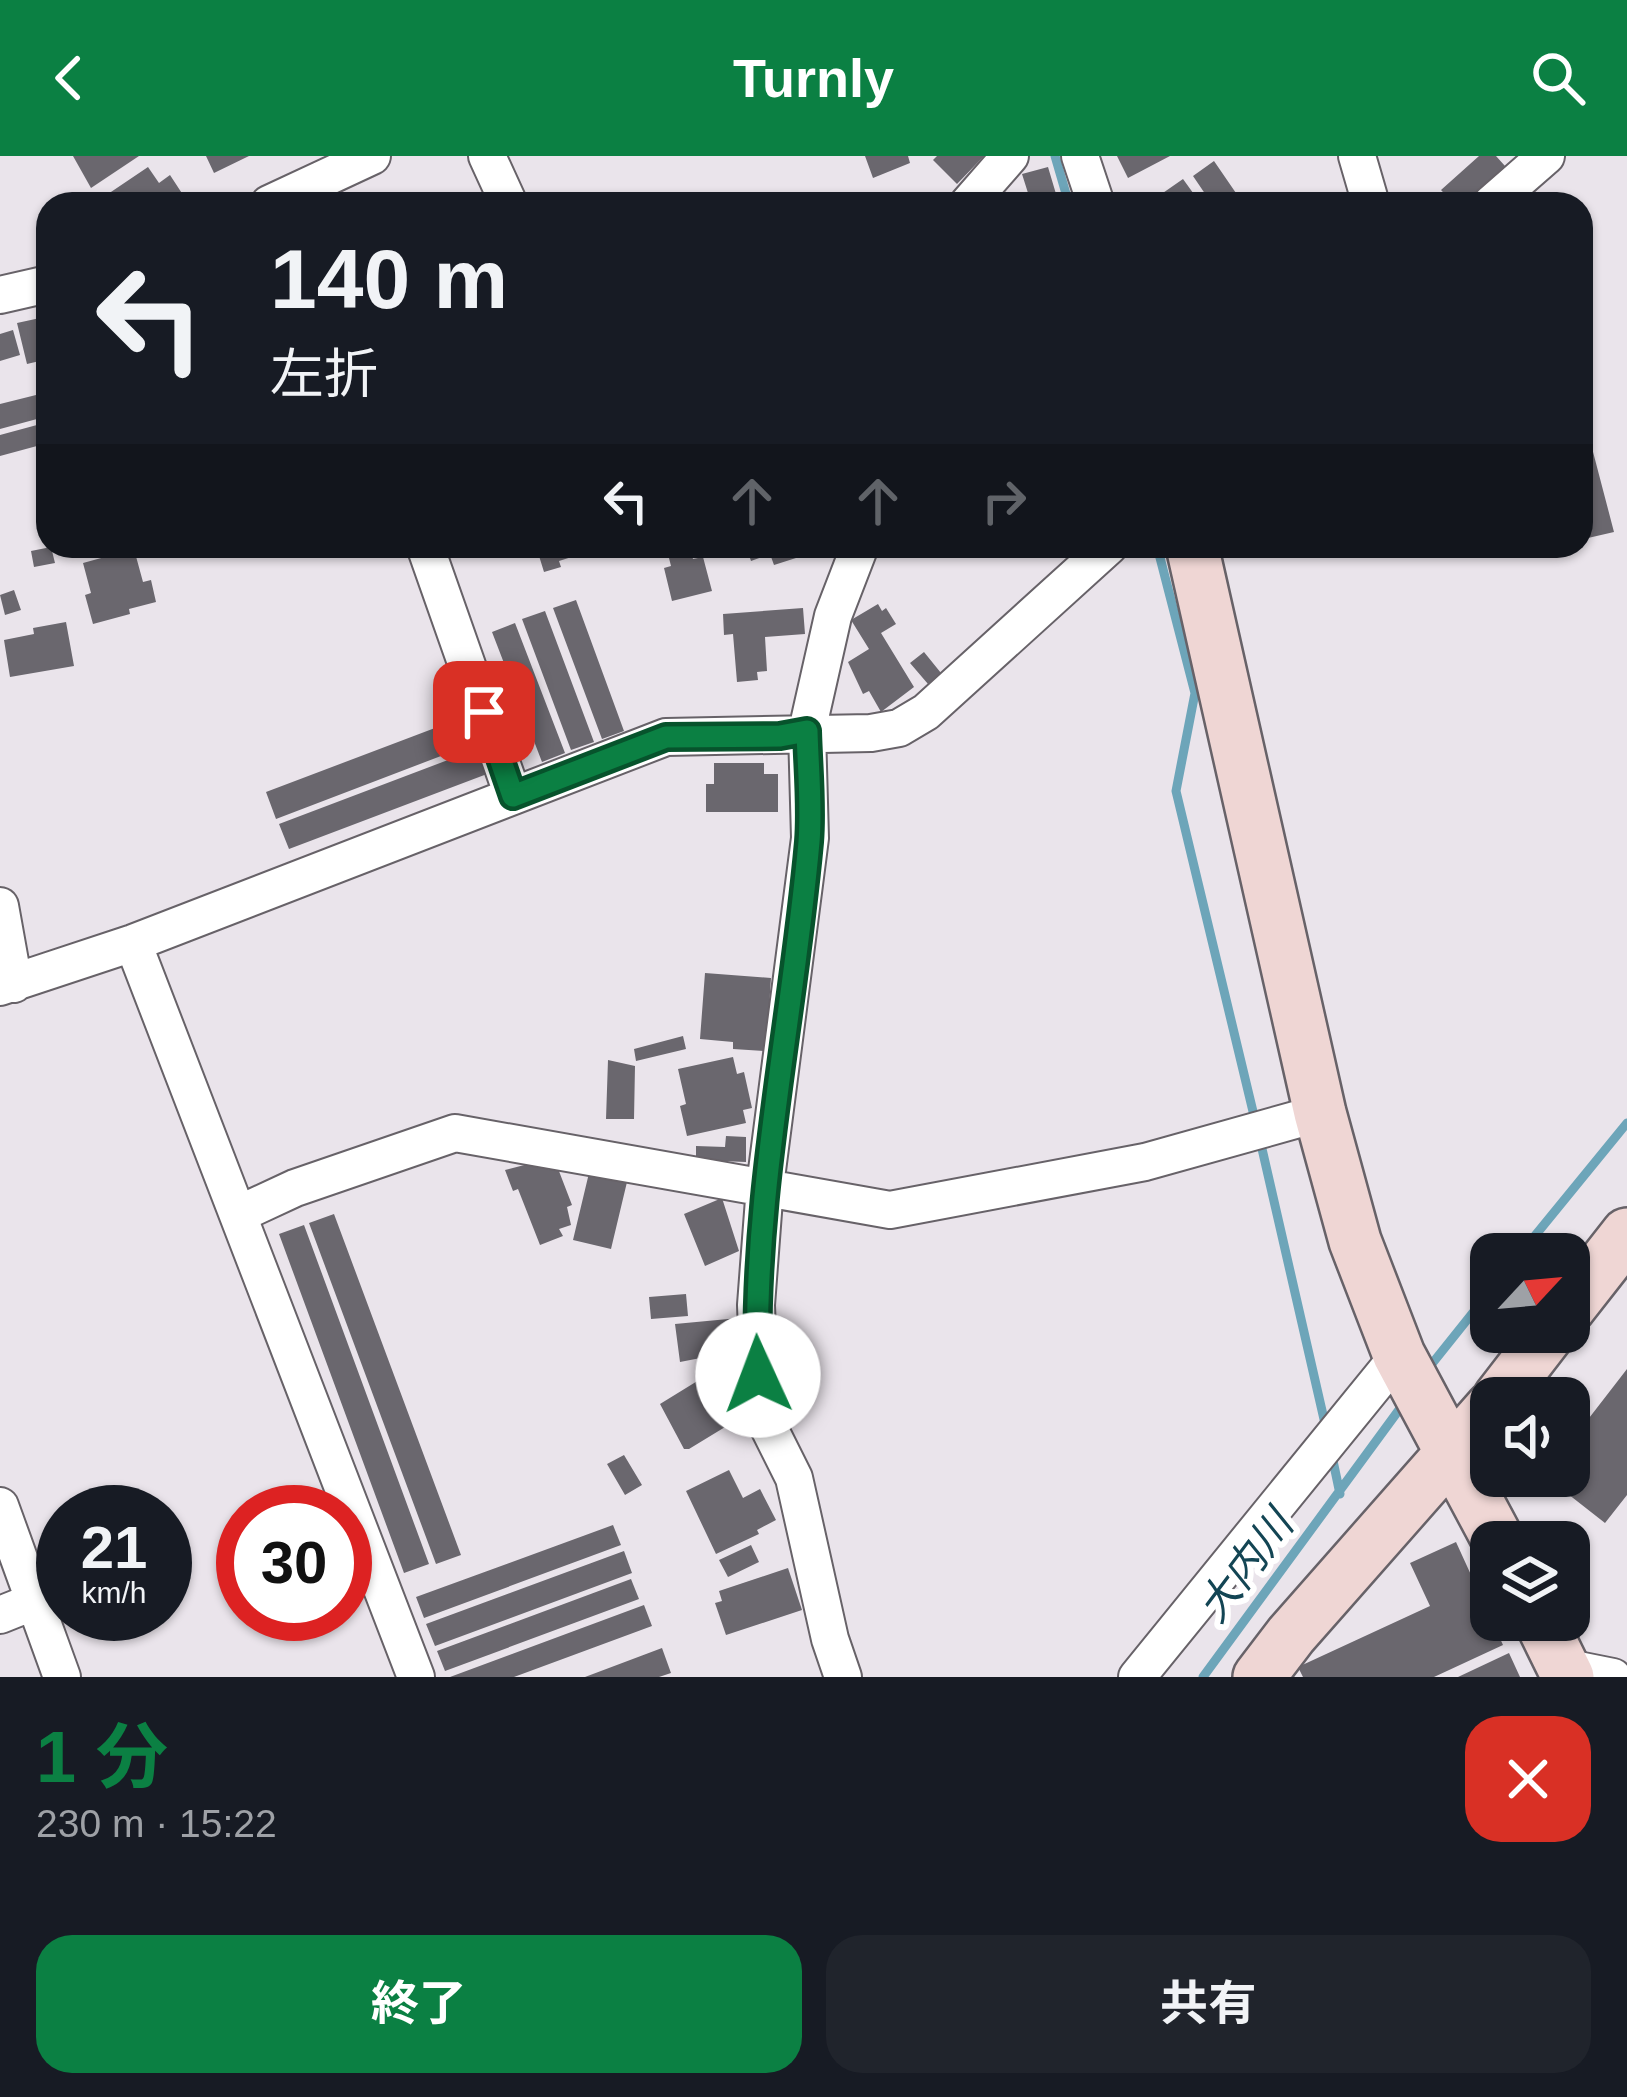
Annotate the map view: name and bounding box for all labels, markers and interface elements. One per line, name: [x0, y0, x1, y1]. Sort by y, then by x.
icon: back: [36, 45, 102, 111]
icon: search: [1525, 45, 1591, 111]
text: Turnly: [733, 48, 894, 108]
text: 140 m: [270, 232, 508, 326]
icon: left: [72, 240, 228, 396]
text: 左折: [270, 344, 378, 404]
icon: left: [593, 468, 659, 534]
icon: ahead: [719, 468, 785, 534]
icon: ahead: [845, 468, 911, 534]
icon: right: [971, 468, 1037, 534]
pin: [433, 661, 535, 763]
icon: arrive: [451, 679, 517, 745]
north arrow: [1470, 1233, 1590, 1353]
map controls: [1470, 1233, 1590, 1641]
position arrow: [695, 1312, 821, 1438]
button: sound: [1470, 1377, 1590, 1497]
speed limit sign: 30: [216, 1485, 372, 1641]
water label: 大内川: [1188, 1498, 1304, 1630]
text: 21: [81, 1514, 147, 1581]
button: layers: [1470, 1521, 1590, 1641]
text: km/h: [81, 1576, 147, 1609]
button: close: [1465, 1716, 1591, 1842]
text: 1 分: [36, 1717, 168, 1797]
text: 230 m · 15:22: [36, 1802, 277, 1845]
button: 終了: [36, 1935, 802, 2073]
button: 共有: [826, 1935, 1591, 2073]

